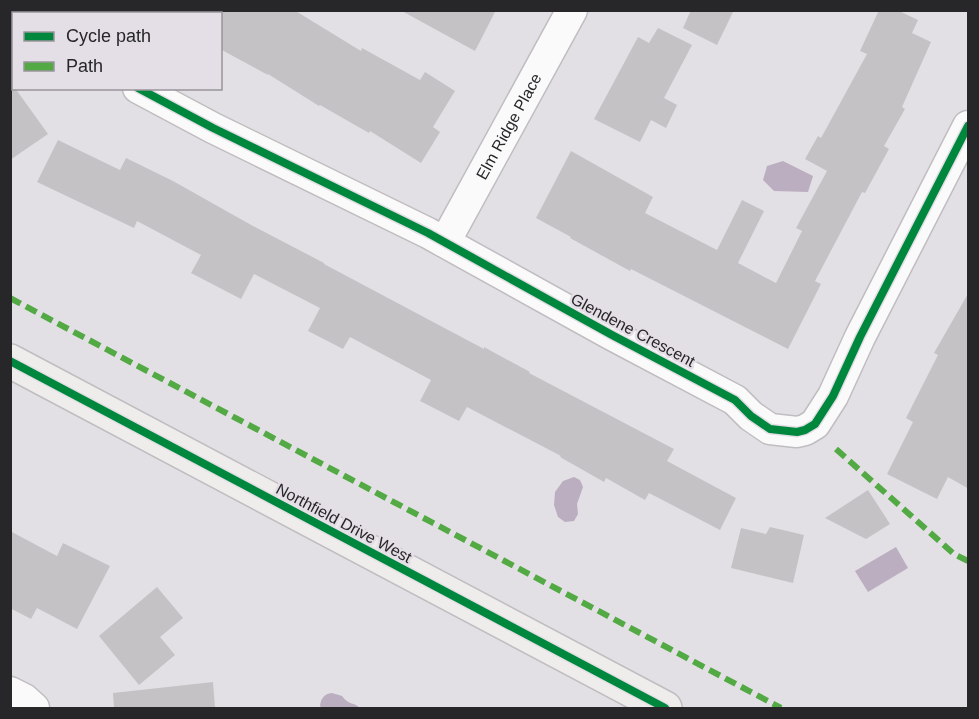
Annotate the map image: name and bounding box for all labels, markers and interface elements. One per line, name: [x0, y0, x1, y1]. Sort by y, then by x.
legend: [12, 12, 222, 90]
text: Cycle path: [66, 26, 151, 46]
text: Path: [66, 56, 103, 76]
street label: Elm Ridge Place: [473, 70, 544, 182]
street label: Glendene Crescent: [568, 290, 698, 370]
street label: Northfield Drive West: [273, 480, 415, 566]

